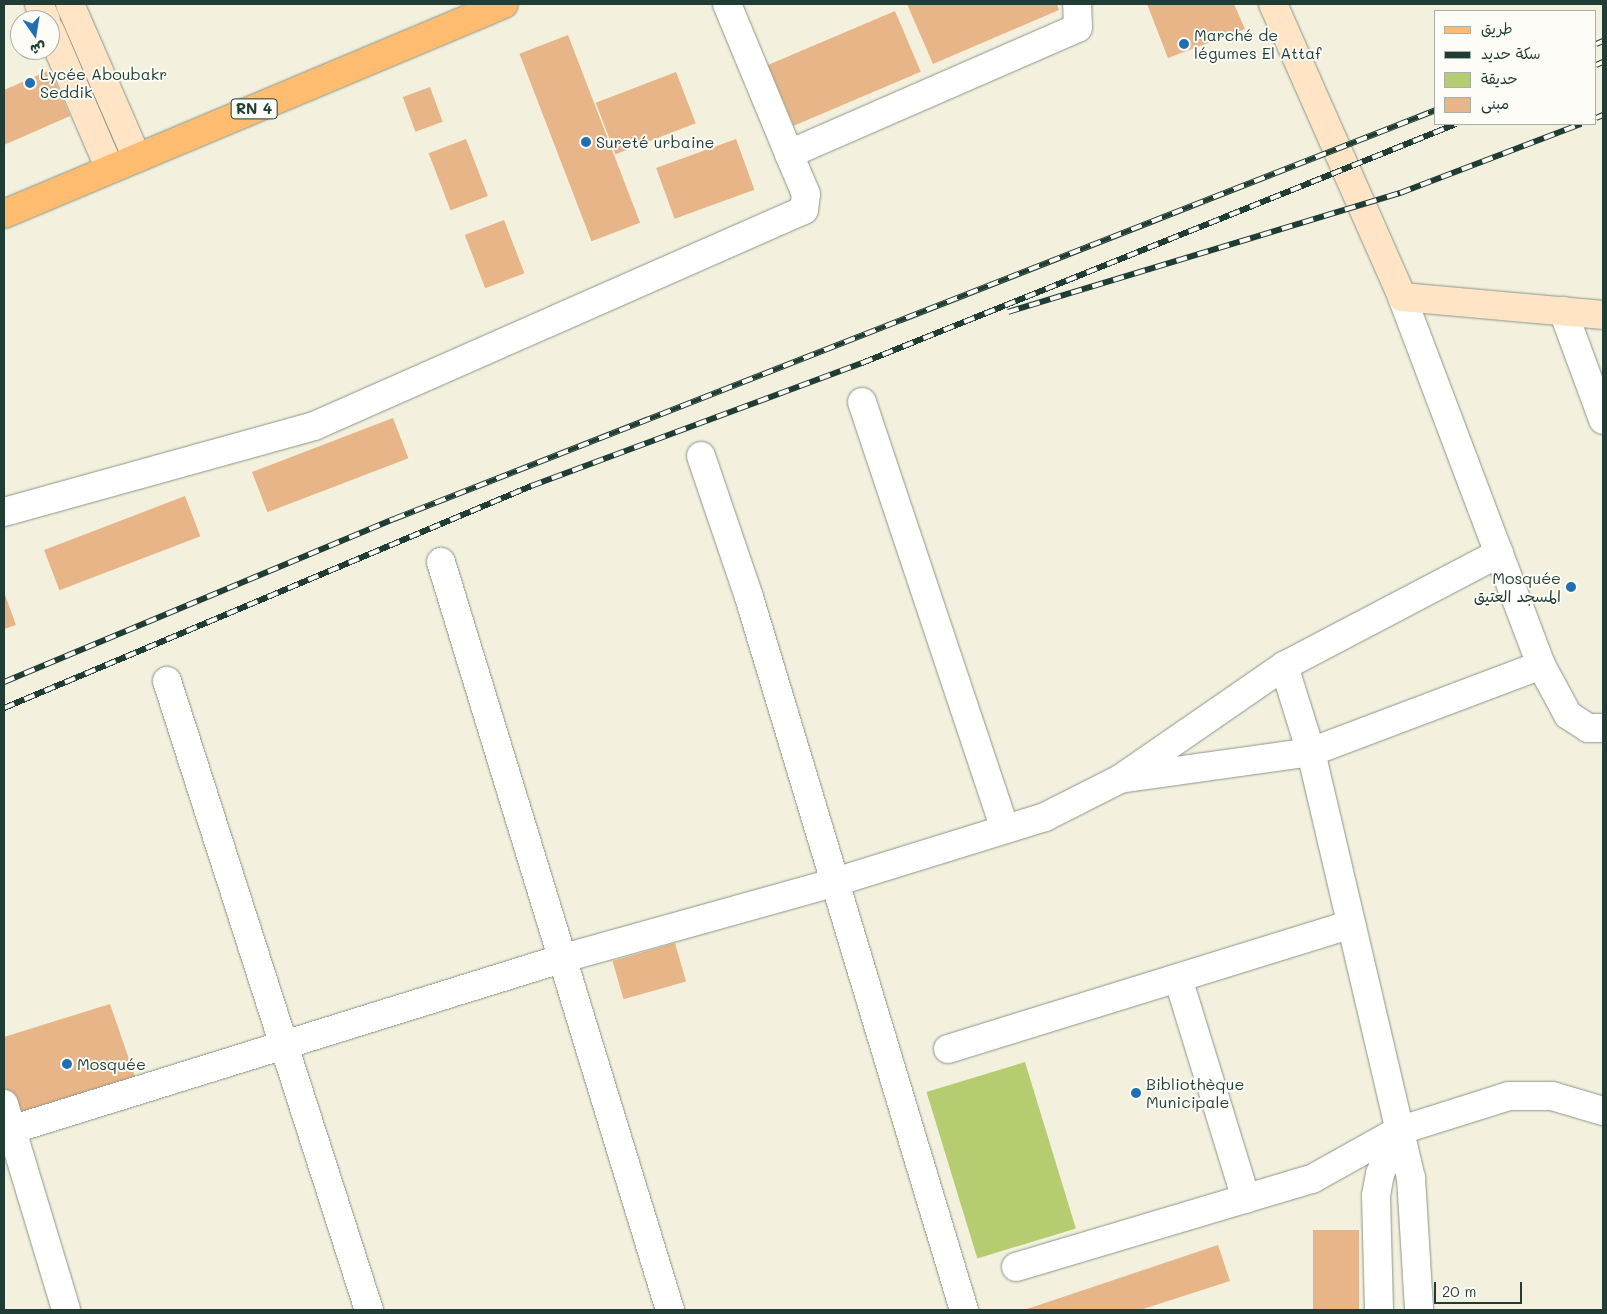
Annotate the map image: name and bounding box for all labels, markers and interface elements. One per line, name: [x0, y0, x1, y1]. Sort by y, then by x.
north arrow: [10, 10, 60, 60]
legend: [1434, 10, 1597, 125]
text: طريق: [1481, 18, 1513, 38]
place label: Marché de légumes El Attaf: [1194, 25, 1321, 63]
text: ش: [29, 38, 48, 60]
marker: Marché de légumes El Attaf: [1178, 38, 1190, 50]
text: سكة حديد: [1481, 43, 1541, 63]
place label: Lycée Aboubakr Seddik: [40, 64, 167, 102]
text: حديقة: [1481, 68, 1518, 88]
marker: Lycée Aboubakr Seddik: [24, 77, 36, 89]
text: مبنى: [1481, 93, 1509, 113]
road number: RN 4: [230, 96, 278, 122]
place label: Sureté urbaine: [596, 132, 714, 152]
marker: Sureté urbaine: [580, 136, 592, 148]
place label: Mosquée المسجد العتيق: [1474, 568, 1561, 606]
marker: Mosquée المسجد العتيق: [1565, 581, 1577, 593]
place label: Mosquée: [77, 1054, 146, 1074]
marker: Mosquée: [61, 1058, 73, 1070]
place label: Bibliothèque Municipale: [1146, 1074, 1244, 1112]
marker: Bibliothèque Municipale: [1130, 1087, 1142, 1099]
scale bar: [1437, 1272, 1524, 1304]
text: 20 m: [1442, 1281, 1476, 1301]

